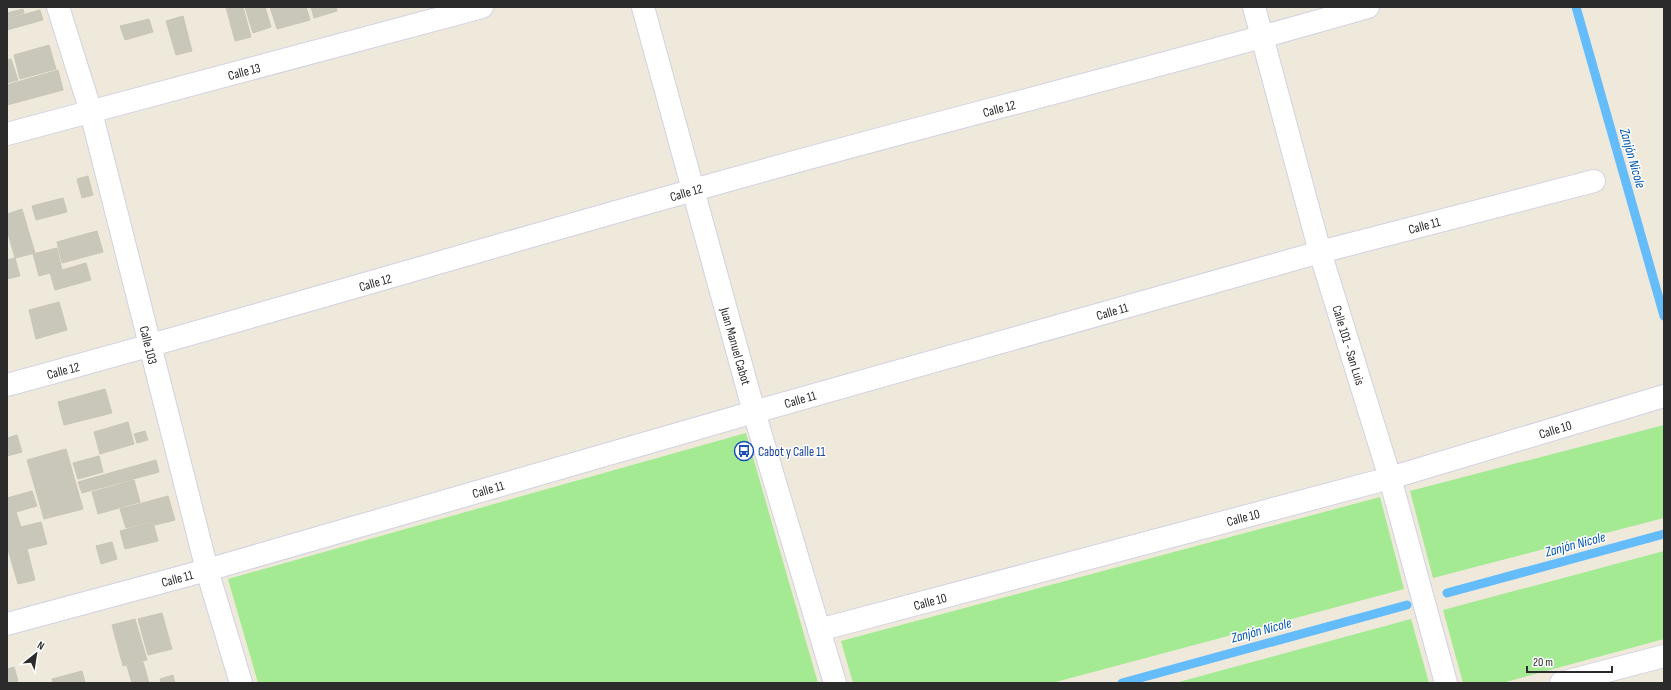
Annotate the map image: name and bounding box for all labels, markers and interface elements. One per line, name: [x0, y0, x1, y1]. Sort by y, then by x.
street label: Calle 13: [226, 60, 262, 84]
street label: Calle 12: [981, 97, 1017, 121]
water label: Zanjón Nicole: [1616, 125, 1649, 191]
street label: Calle 12: [668, 181, 704, 205]
street label: Calle 11: [1407, 214, 1442, 238]
street label: Calle 12: [357, 271, 393, 295]
street label: Calle 11: [1095, 300, 1130, 324]
street label: Calle 101 - San Luis: [1328, 303, 1368, 387]
street label: Juan Manuel Cabot: [716, 305, 754, 387]
street label: Calle 103: [136, 324, 161, 366]
street label: Calle 12: [45, 359, 81, 383]
street label: Calle 11: [783, 388, 818, 412]
street label: Calle 10: [1537, 417, 1574, 443]
bus stop icon: Cabot y Calle 11: [733, 440, 755, 462]
place label: Cabot y Calle 11: [758, 444, 826, 460]
street label: Calle 11: [471, 478, 506, 502]
street label: Calle 10: [1225, 506, 1262, 530]
water label: Zanjón Nicole: [1542, 528, 1608, 561]
street label: Calle 11: [160, 567, 195, 591]
street label: Calle 10: [912, 590, 949, 614]
water label: Zanjón Nicole: [1228, 614, 1294, 647]
north arrow: [16, 634, 56, 674]
text: N: [35, 639, 47, 653]
scale bar: [1527, 648, 1612, 674]
text: 20 m: [1533, 655, 1553, 670]

